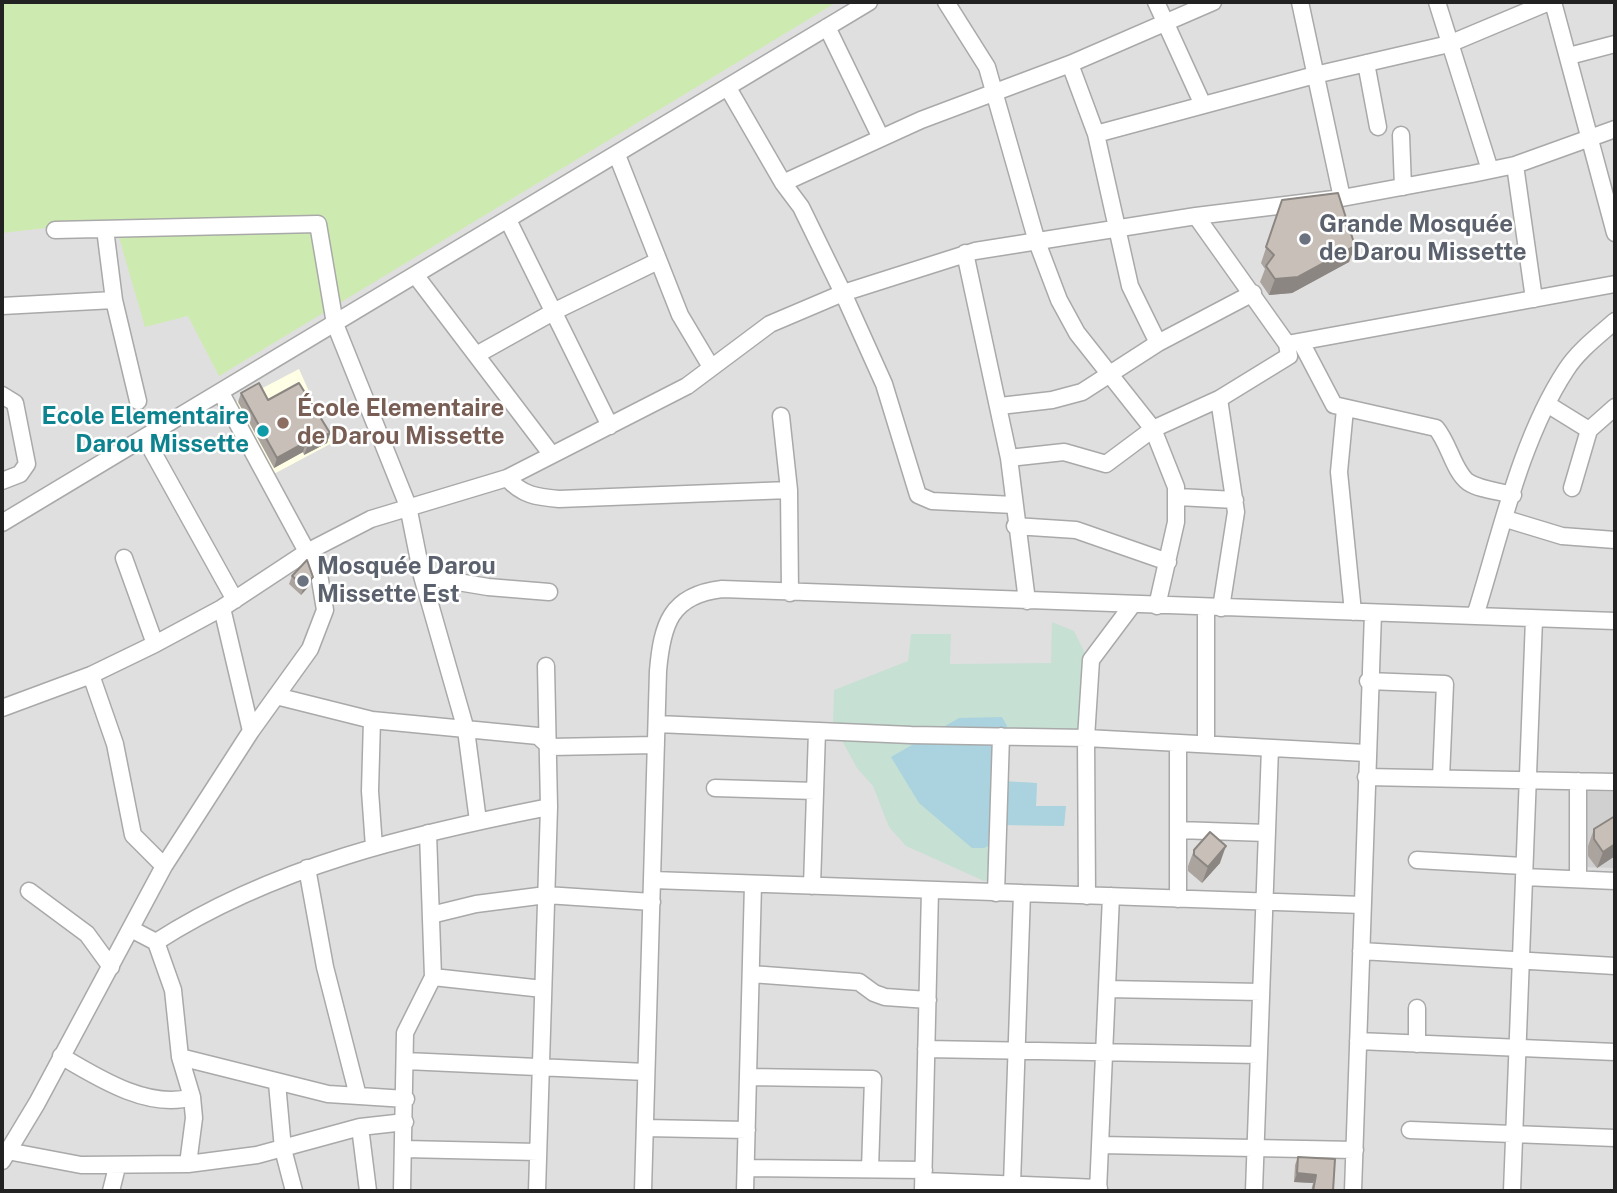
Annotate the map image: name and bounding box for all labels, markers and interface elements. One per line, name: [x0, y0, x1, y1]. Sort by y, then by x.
place label: Grande Mosquée de Darou Missette: [1319, 211, 1527, 267]
marker: Grande Mosquée de Darou Missette: [1297, 231, 1313, 247]
place label: École Elementaire de Darou Missette: [297, 395, 505, 451]
place label: Ecole Elementaire Darou Missette: [42, 403, 249, 459]
marker: École Elementaire de Darou Missette: [275, 415, 291, 431]
marker: Ecole Elementaire Darou Missette: [255, 423, 271, 439]
place label: Mosquée Darou Missette Est: [317, 553, 496, 609]
marker: Mosquée Darou Missette Est: [295, 573, 311, 589]

